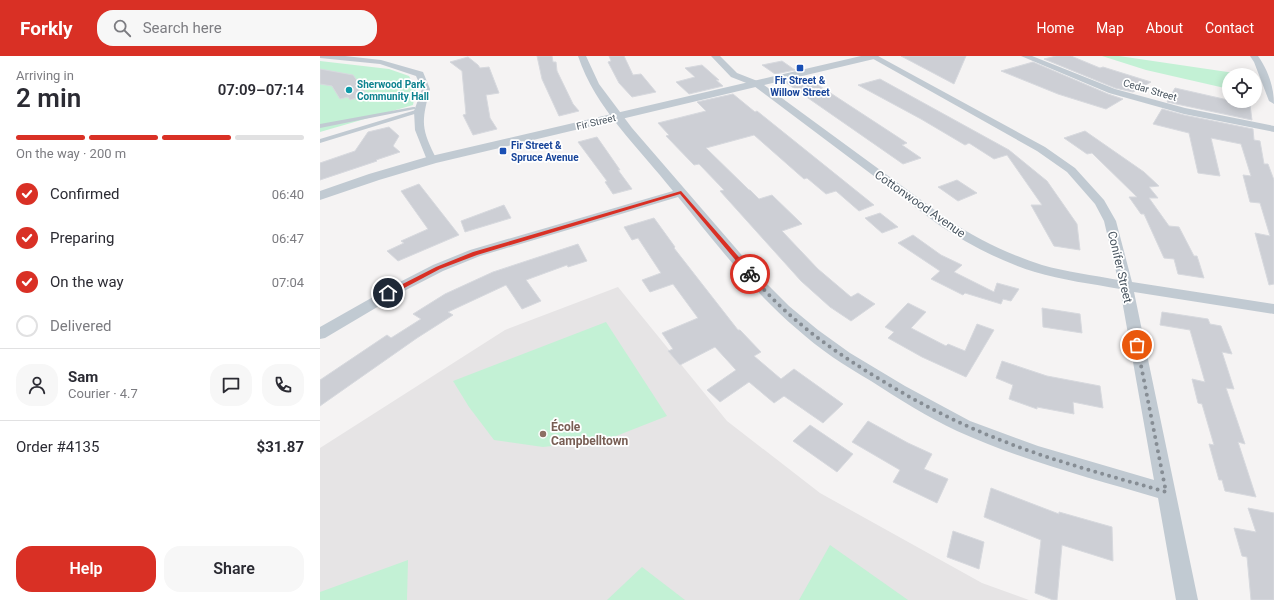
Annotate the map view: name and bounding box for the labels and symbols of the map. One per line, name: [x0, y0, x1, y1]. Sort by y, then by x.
marker: Fir Street & Willow Street: [795, 63, 805, 73]
place label: Fir Street & Willow Street: [770, 75, 830, 98]
street label: Cedar Street: [1122, 77, 1178, 103]
place label: Sherwood Park Community Hall: [357, 79, 429, 102]
marker: Sherwood Park Community Hall: [344, 85, 354, 95]
street label: Fir Street: [575, 112, 617, 132]
place label: Fir Street & Spruce Avenue: [511, 140, 579, 163]
marker: Fir Street & Spruce Avenue: [498, 146, 508, 156]
street label: Cottonwood Avenue: [872, 167, 968, 241]
street label: Conifer Street: [1105, 230, 1135, 304]
courier: [730, 254, 770, 294]
pin: [371, 276, 405, 310]
pin: [1120, 328, 1154, 362]
place label: École Campbelltown: [551, 419, 628, 448]
marker: École Campbelltown: [538, 429, 548, 439]

